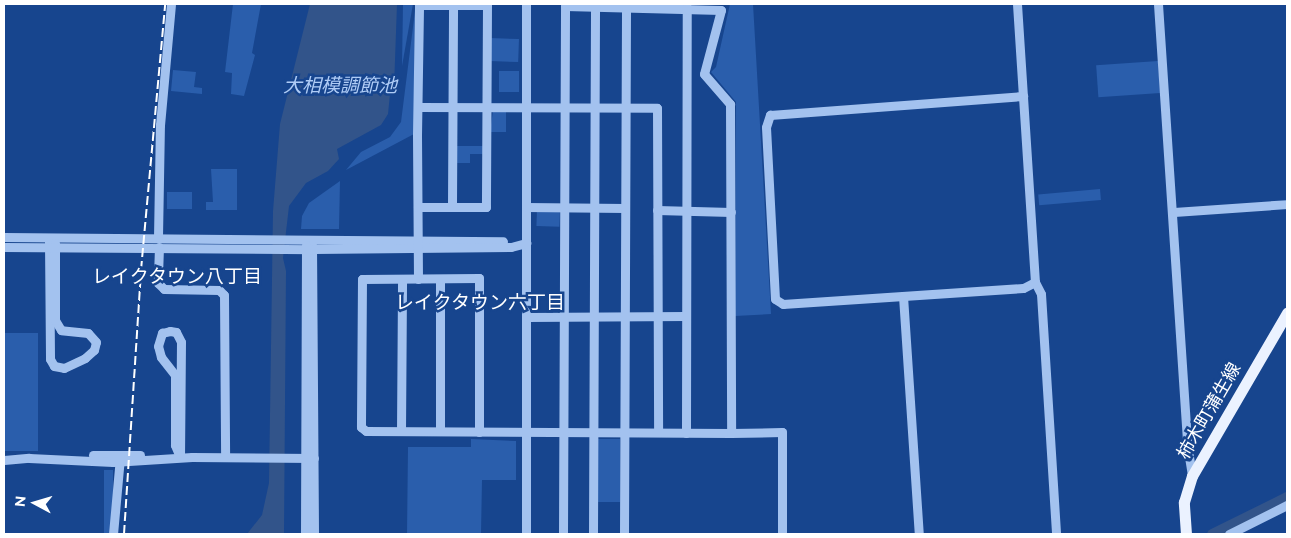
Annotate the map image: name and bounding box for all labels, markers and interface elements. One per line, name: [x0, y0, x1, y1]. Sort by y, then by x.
water label: 大相模調節池: [283, 75, 397, 97]
district label: レイクタウン八丁目: [92, 266, 262, 288]
district label: レイクタウン六丁目: [395, 292, 565, 314]
street label: 柿木町蒲生線: [1173, 359, 1245, 463]
north arrow: [10, 478, 60, 528]
text: N: [11, 495, 30, 508]

